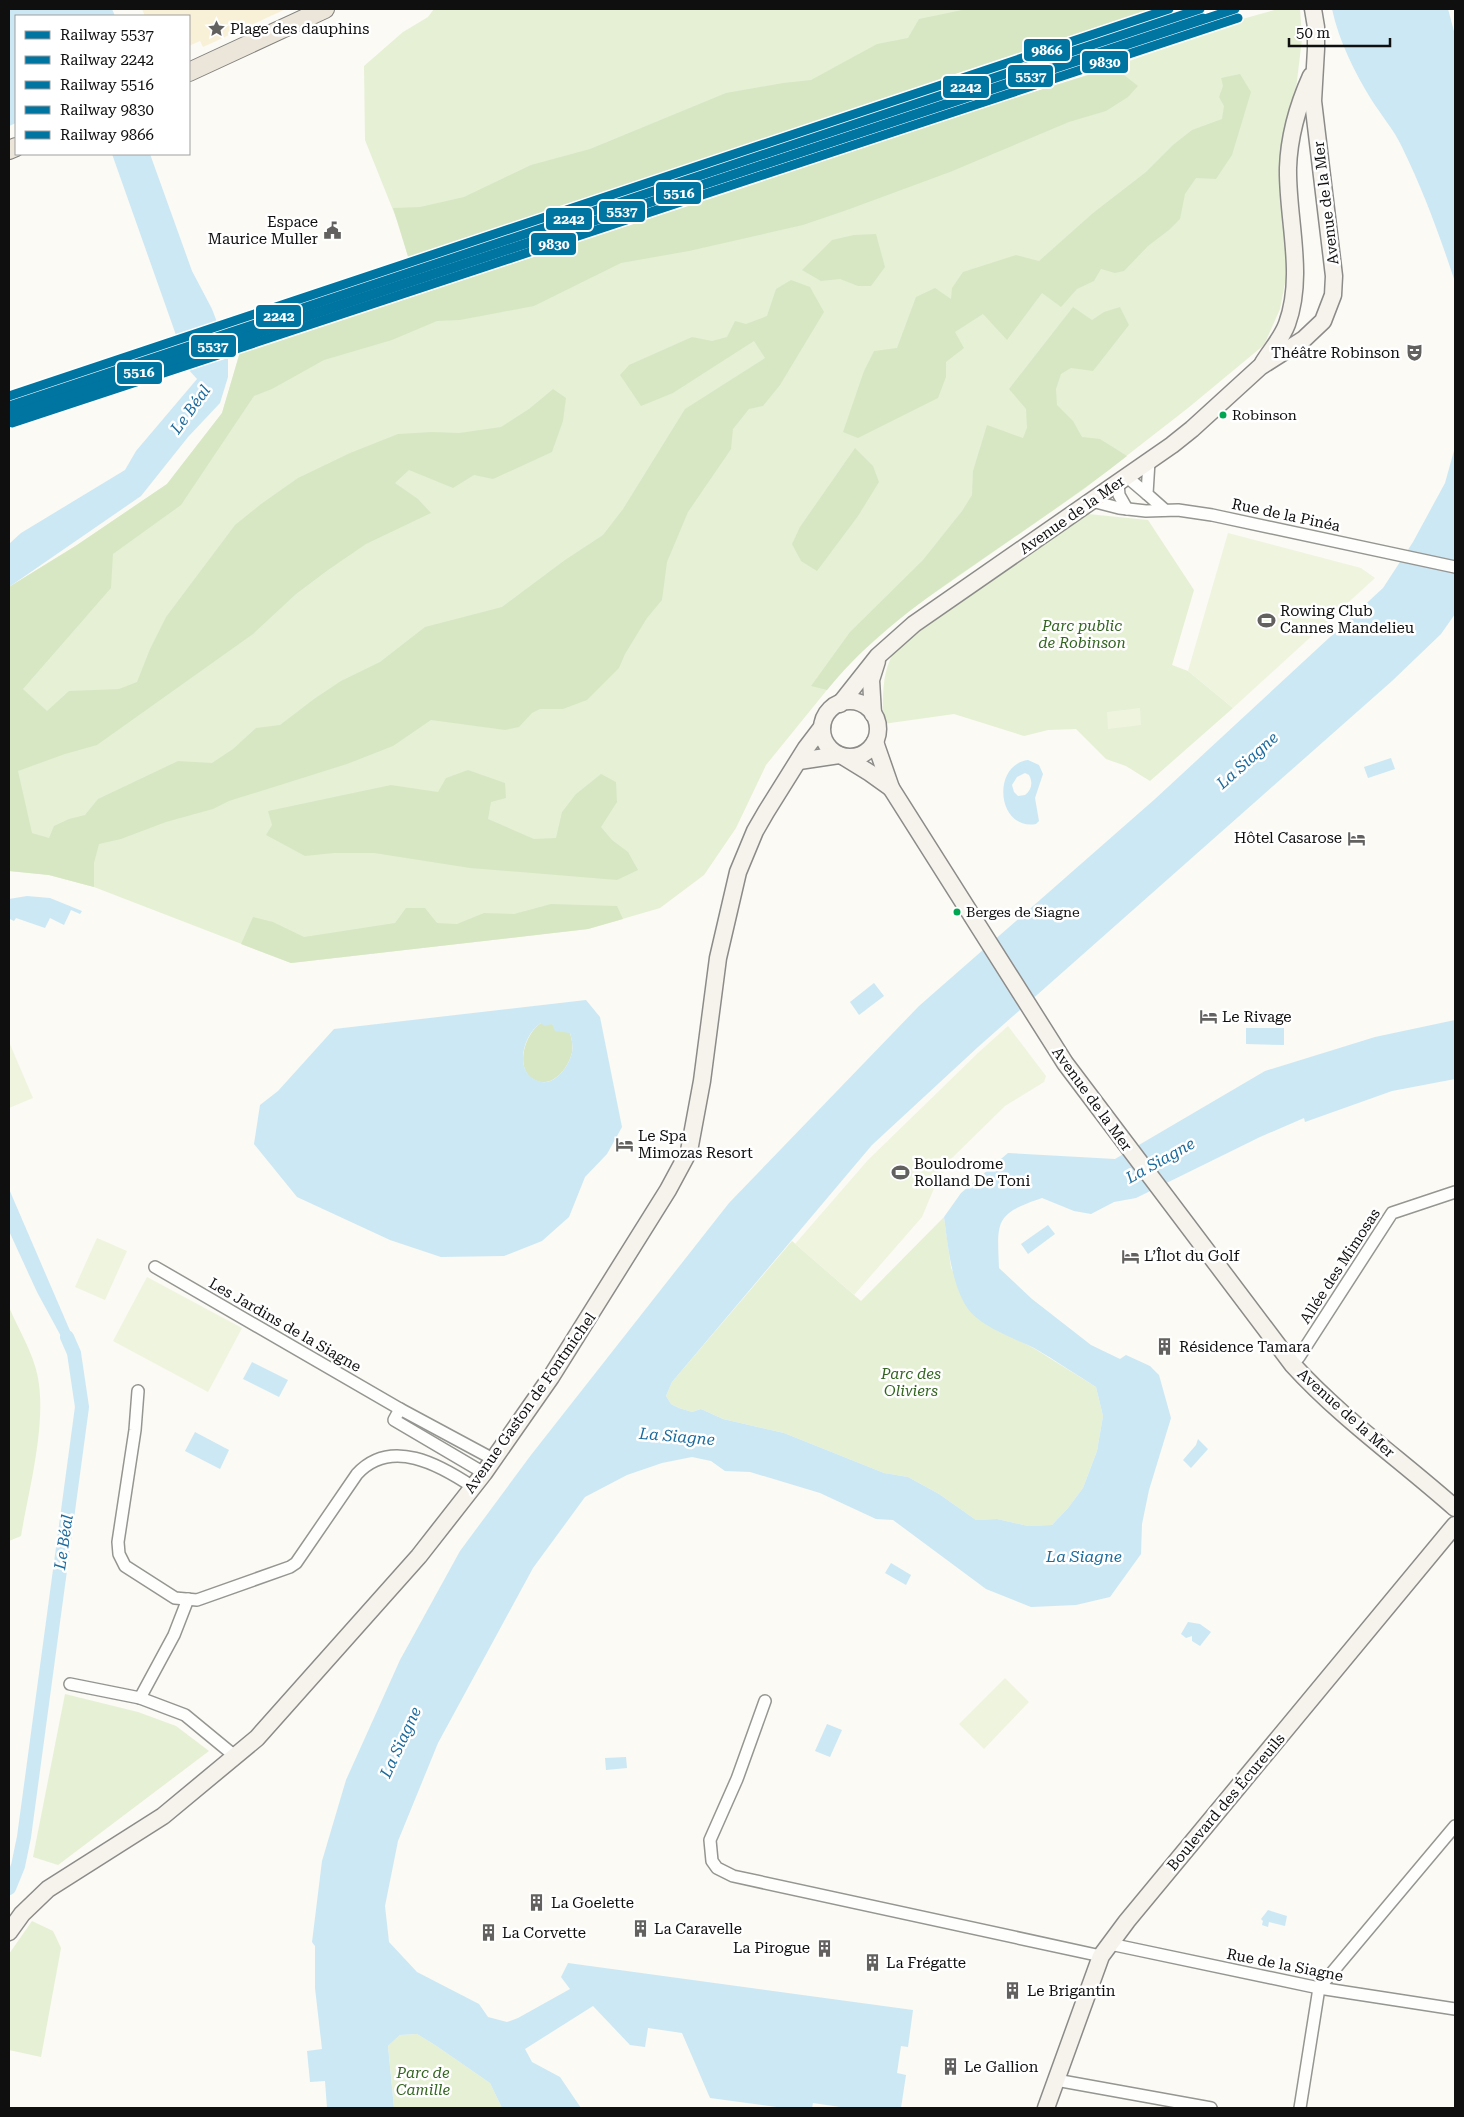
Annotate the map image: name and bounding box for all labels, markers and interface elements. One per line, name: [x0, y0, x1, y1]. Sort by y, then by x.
legend: [15, 15, 190, 155]
scale bar: [1289, 15, 1390, 47]
place icon: Plage des dauphins: [206, 19, 226, 39]
place label: Plage des dauphins: [230, 20, 369, 38]
text: 50 m: [1296, 24, 1331, 42]
text: Railway 5537: [60, 26, 154, 44]
line badge: 9866: [1023, 38, 1071, 62]
text: 9866: [1031, 42, 1063, 58]
line badge: 9830: [1081, 50, 1129, 74]
text: Railway 2242: [60, 51, 154, 69]
text: 9830: [1089, 54, 1121, 70]
line badge: 5537: [1007, 64, 1054, 88]
text: 5537: [1015, 68, 1047, 84]
line badge: 2242: [942, 75, 990, 99]
text: Railway 5516: [60, 76, 154, 94]
text: 2242: [950, 79, 982, 95]
text: Railway 9830: [60, 101, 154, 119]
text: Railway 9866: [60, 126, 154, 144]
street label: Avenue de la Mer: [1309, 140, 1343, 266]
line badge: 5516: [655, 181, 702, 205]
text: 5516: [663, 185, 695, 201]
line badge: 5537: [598, 200, 646, 223]
text: 5537: [606, 203, 638, 219]
line badge: 2242: [545, 207, 593, 231]
text: 2242: [553, 211, 585, 227]
place label: Espace Maurice Muller: [208, 213, 318, 248]
public building icon: Espace Maurice Muller: [322, 221, 342, 241]
line badge: 9830: [530, 232, 577, 256]
text: 9830: [538, 236, 570, 252]
line badge: 2242: [255, 304, 302, 328]
text: 2242: [263, 308, 295, 324]
line badge: 5537: [190, 334, 237, 358]
text: 5537: [197, 338, 229, 354]
theatre icon: Théâtre Robinson: [1404, 343, 1424, 363]
place label: Théâtre Robinson: [1271, 344, 1400, 362]
line badge: 5516: [116, 361, 163, 385]
text: 5516: [123, 364, 155, 380]
water label: Le Béal: [166, 381, 214, 438]
place label: Robinson: [1232, 407, 1297, 423]
marker: Robinson: [1218, 410, 1228, 420]
street label: Avenue de la Mer: [1016, 472, 1128, 558]
street label: Rue de la Pinéa: [1230, 495, 1342, 535]
place label: Rowing Club Cannes Mandelieu: [1280, 602, 1415, 637]
sports icon: Rowing Club Cannes Mandelieu: [1256, 610, 1276, 630]
park label: Parc public de Robinson: [1038, 617, 1126, 652]
water label: La Siagne: [1212, 728, 1282, 793]
hotel icon: Hôtel Casarose: [1346, 828, 1366, 848]
place label: Hôtel Casarose: [1234, 829, 1342, 847]
place label: Berges de Siagne: [966, 904, 1080, 920]
marker: Berges de Siagne: [952, 907, 962, 917]
hotel icon: Le Rivage: [1198, 1007, 1218, 1027]
place label: Le Rivage: [1222, 1008, 1292, 1026]
street label: Avenue de la Mer: [1048, 1043, 1136, 1155]
place label: Le Spa Mimozas Resort: [638, 1127, 753, 1162]
water label: La Siagne: [1122, 1134, 1198, 1188]
hotel icon: Le Spa Mimozas Resort: [614, 1135, 634, 1155]
place label: Boulodrome Rolland De Toni: [914, 1155, 1031, 1190]
sports icon: Boulodrome Rolland De Toni: [890, 1163, 910, 1183]
street label: Allée des Mimosas: [1296, 1205, 1384, 1327]
hotel icon: L’Îlot du Golf: [1120, 1246, 1140, 1266]
place label: L’Îlot du Golf: [1144, 1247, 1240, 1265]
street label: Les Jardins de la Siagne: [206, 1274, 364, 1376]
street label: Avenue Gaston de Fontmichel: [461, 1309, 600, 1497]
building icon: Résidence Tamara: [1155, 1337, 1175, 1357]
place label: Résidence Tamara: [1179, 1338, 1310, 1356]
park label: Parc des Oliviers: [880, 1365, 941, 1400]
street label: Avenue de la Mer: [1294, 1365, 1398, 1461]
water label: La Siagne: [637, 1424, 716, 1449]
water label: Le Béal: [50, 1513, 77, 1572]
water label: La Siagne: [1045, 1547, 1122, 1566]
water label: La Siagne: [375, 1704, 425, 1781]
street label: Boulevard des Écureuils: [1163, 1730, 1289, 1874]
building icon: La Goelette: [527, 1893, 547, 1913]
place label: La Goelette: [551, 1894, 634, 1912]
building icon: La Caravelle: [630, 1919, 650, 1939]
place label: La Caravelle: [654, 1920, 742, 1938]
building icon: La Corvette: [478, 1923, 498, 1943]
place label: La Corvette: [502, 1924, 586, 1942]
building icon: La Pirogue: [814, 1938, 834, 1958]
place label: La Pirogue: [733, 1939, 810, 1957]
street label: Rue de la Siagne: [1225, 1945, 1345, 1985]
building icon: La Frégatte: [862, 1953, 882, 1973]
place label: La Frégatte: [886, 1954, 966, 1972]
building icon: Le Brigantin: [1003, 1981, 1023, 2001]
place label: Le Brigantin: [1027, 1982, 1116, 2000]
building icon: Le Gallion: [940, 2057, 960, 2077]
place label: Le Gallion: [964, 2058, 1039, 2076]
park label: Parc de Camille: [395, 2064, 450, 2099]

